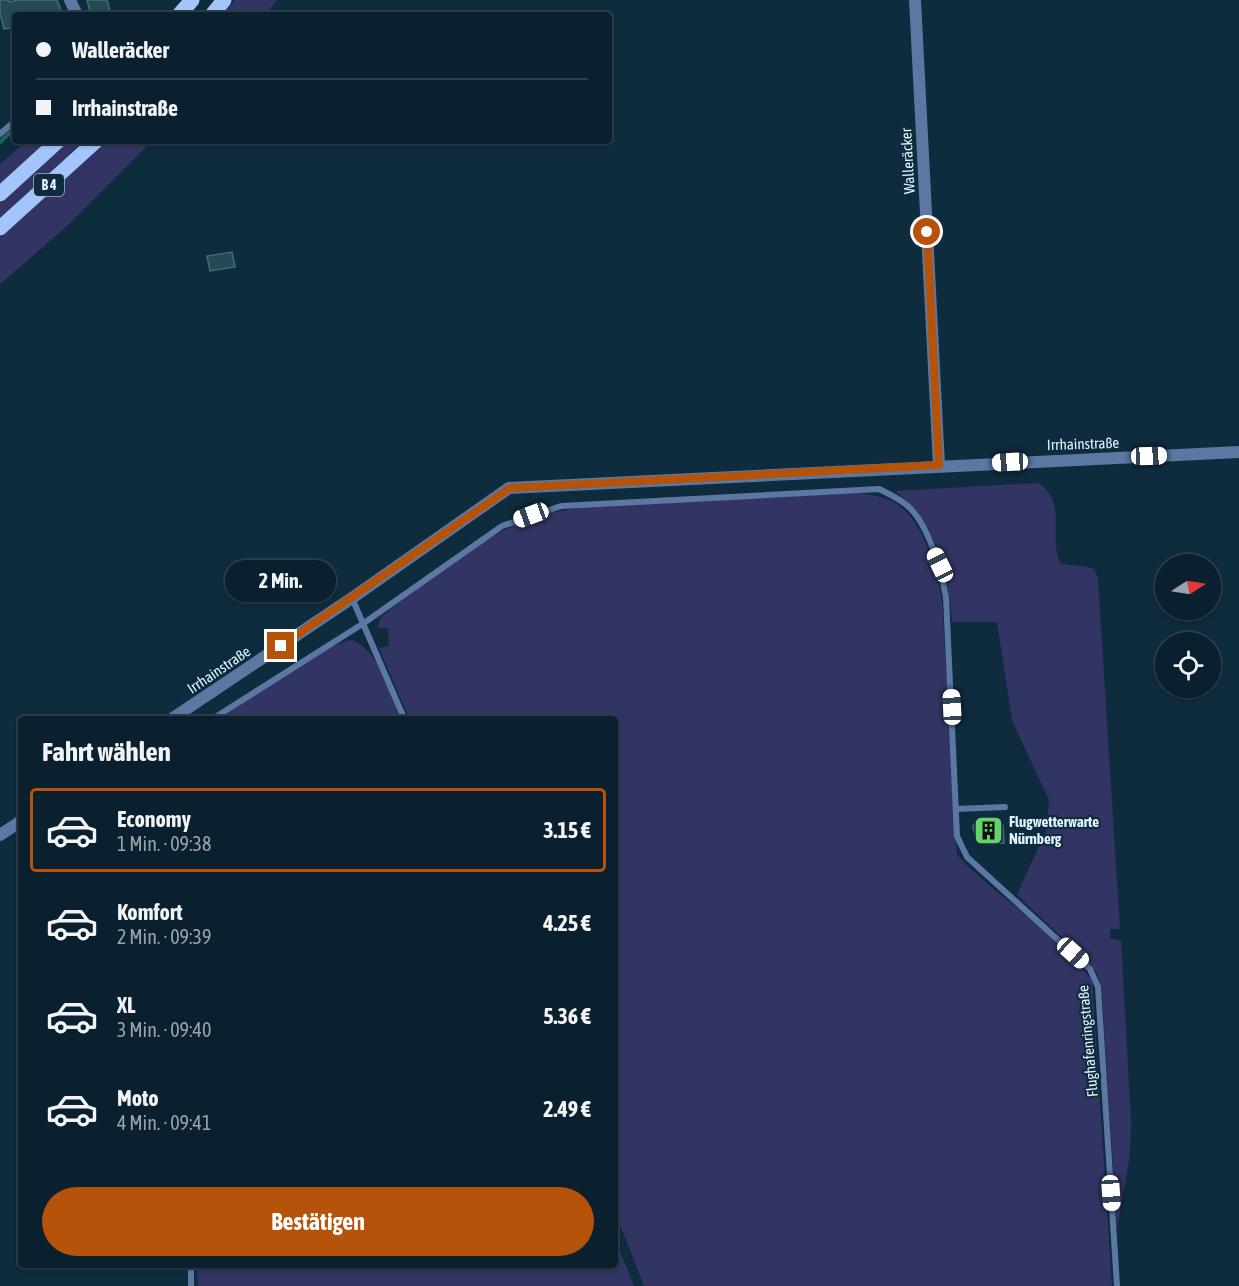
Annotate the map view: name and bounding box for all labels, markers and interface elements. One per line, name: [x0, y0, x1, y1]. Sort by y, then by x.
text: Walleräcker: [72, 37, 169, 63]
text: Irrhainstraße: [72, 95, 178, 121]
street label: Walleräcker: [897, 127, 918, 195]
road number: B 4: [34, 174, 64, 196]
route start: [913, 218, 940, 245]
street label: Irrhainstraße: [1047, 434, 1120, 453]
car: [1131, 446, 1167, 466]
car: [992, 452, 1028, 472]
car: [511, 500, 551, 530]
car: [924, 545, 956, 585]
north arrow: [1155, 554, 1221, 620]
map controls: [1155, 554, 1221, 698]
callout: 2 Min.: [226, 559, 336, 601]
text: 2 Min.: [259, 569, 302, 592]
route end: [267, 632, 294, 659]
button: locate: [1155, 632, 1221, 698]
street label: Irrhainstraße: [184, 642, 254, 697]
car: [942, 689, 962, 725]
text: Fahrt wählen: [42, 736, 171, 767]
icon: car: [45, 803, 99, 857]
text: Economy: [117, 806, 191, 832]
place label: Flugwetterwarte Nürnberg: [1009, 813, 1099, 847]
building icon: Flugwetterwarte Nürnberg: [972, 815, 1004, 847]
text: 3.15 €: [543, 817, 591, 843]
text: 1 Min. · 09:38: [117, 832, 211, 855]
icon: car: [45, 896, 99, 950]
text: Komfort: [117, 899, 183, 925]
text: 4.25 €: [543, 910, 591, 936]
text: 2 Min. · 09:39: [117, 925, 211, 948]
car: [1054, 934, 1092, 972]
street label: Flughafenringstraße: [1074, 984, 1101, 1098]
icon: car: [45, 989, 99, 1043]
text: XL: [117, 992, 135, 1018]
text: 5.36 €: [543, 1003, 591, 1029]
text: 3 Min. · 09:40: [117, 1018, 211, 1041]
icon: car: [45, 1082, 99, 1136]
text: Moto: [117, 1085, 159, 1111]
text: 2.49 €: [543, 1096, 591, 1122]
text: 4 Min. · 09:41: [117, 1111, 211, 1134]
car: [1101, 1174, 1121, 1212]
button: Bestätigen: [42, 1187, 594, 1256]

